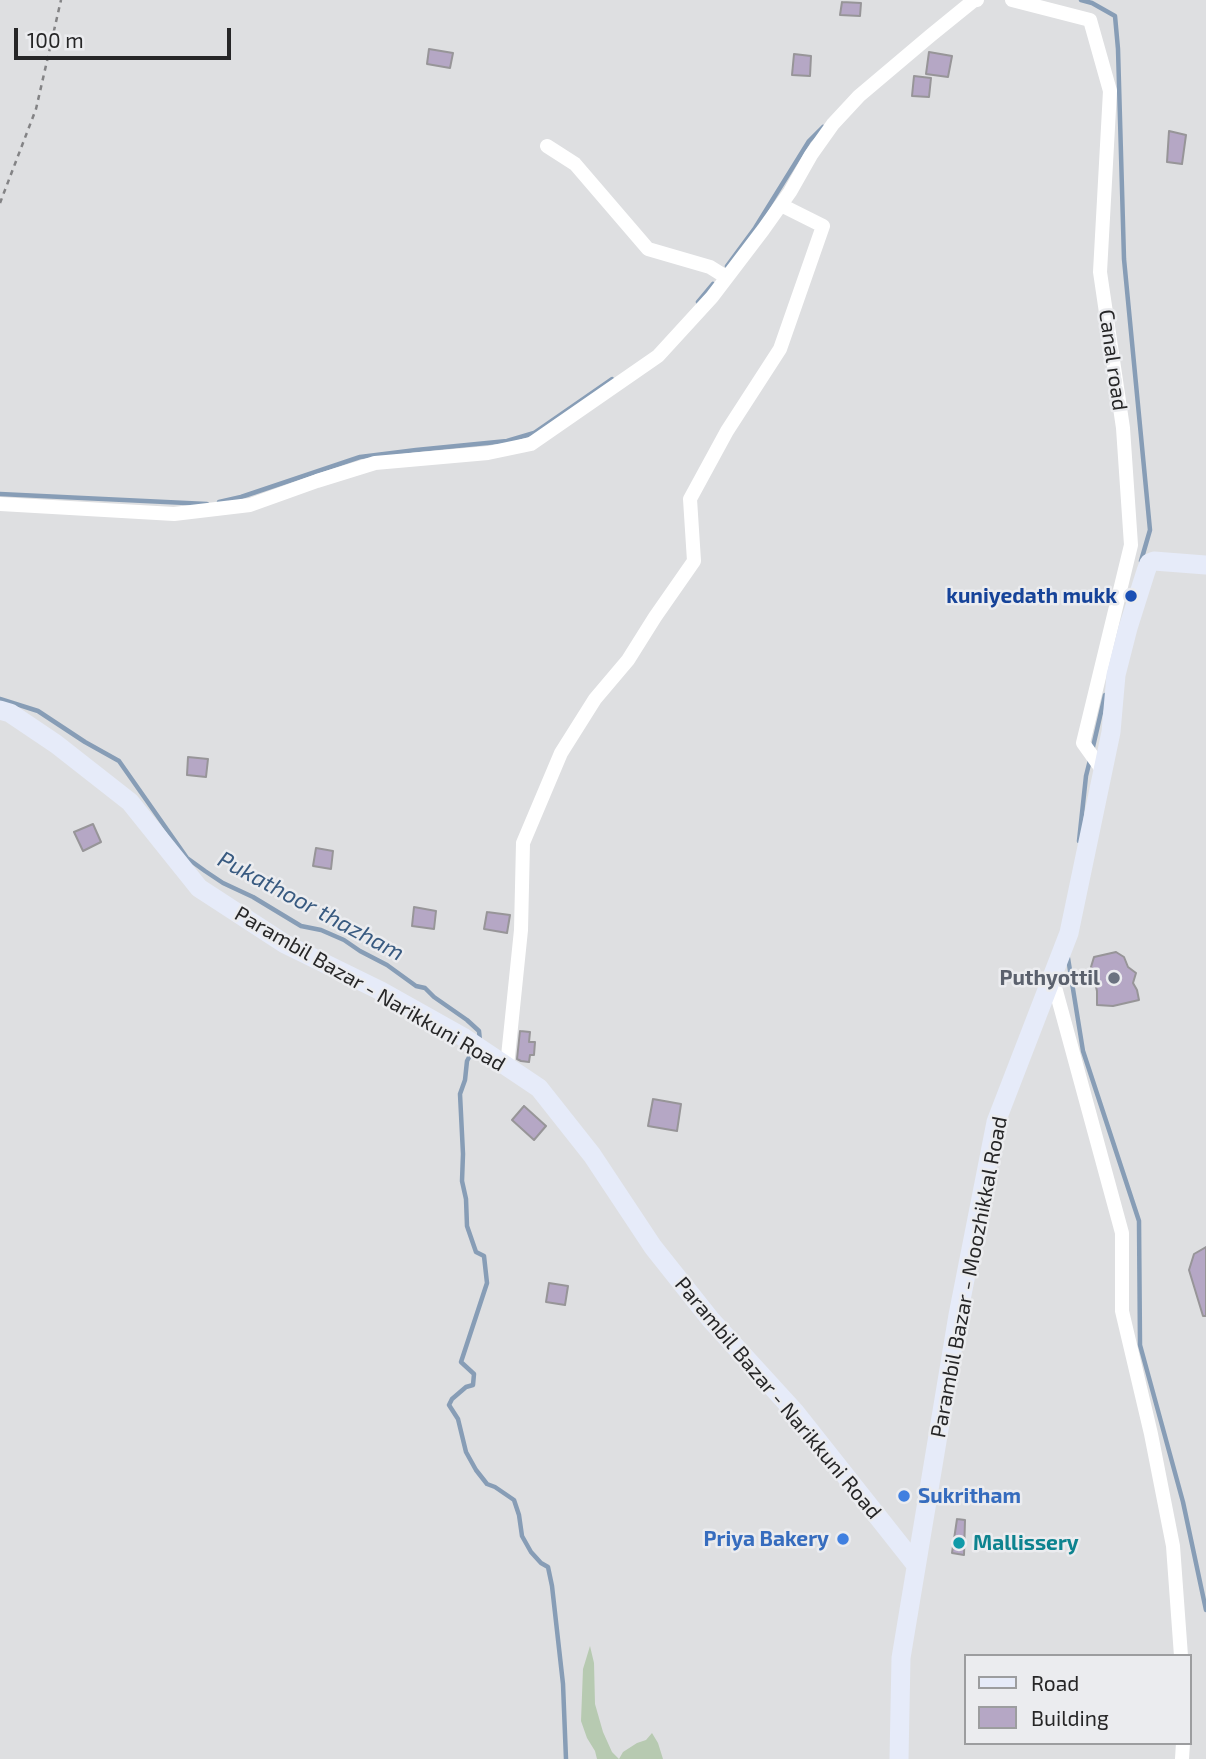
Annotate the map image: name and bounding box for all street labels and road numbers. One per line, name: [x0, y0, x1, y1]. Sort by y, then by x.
street label: Canal road: [1093, 308, 1133, 412]
street label: Parambil Bazar - Narikkuni Road: [230, 901, 510, 1077]
street label: Parambil Bazar - Moozhikkal Road: [925, 1114, 1013, 1440]
street label: Parambil Bazar - Narikkuni Road: [669, 1272, 887, 1524]

